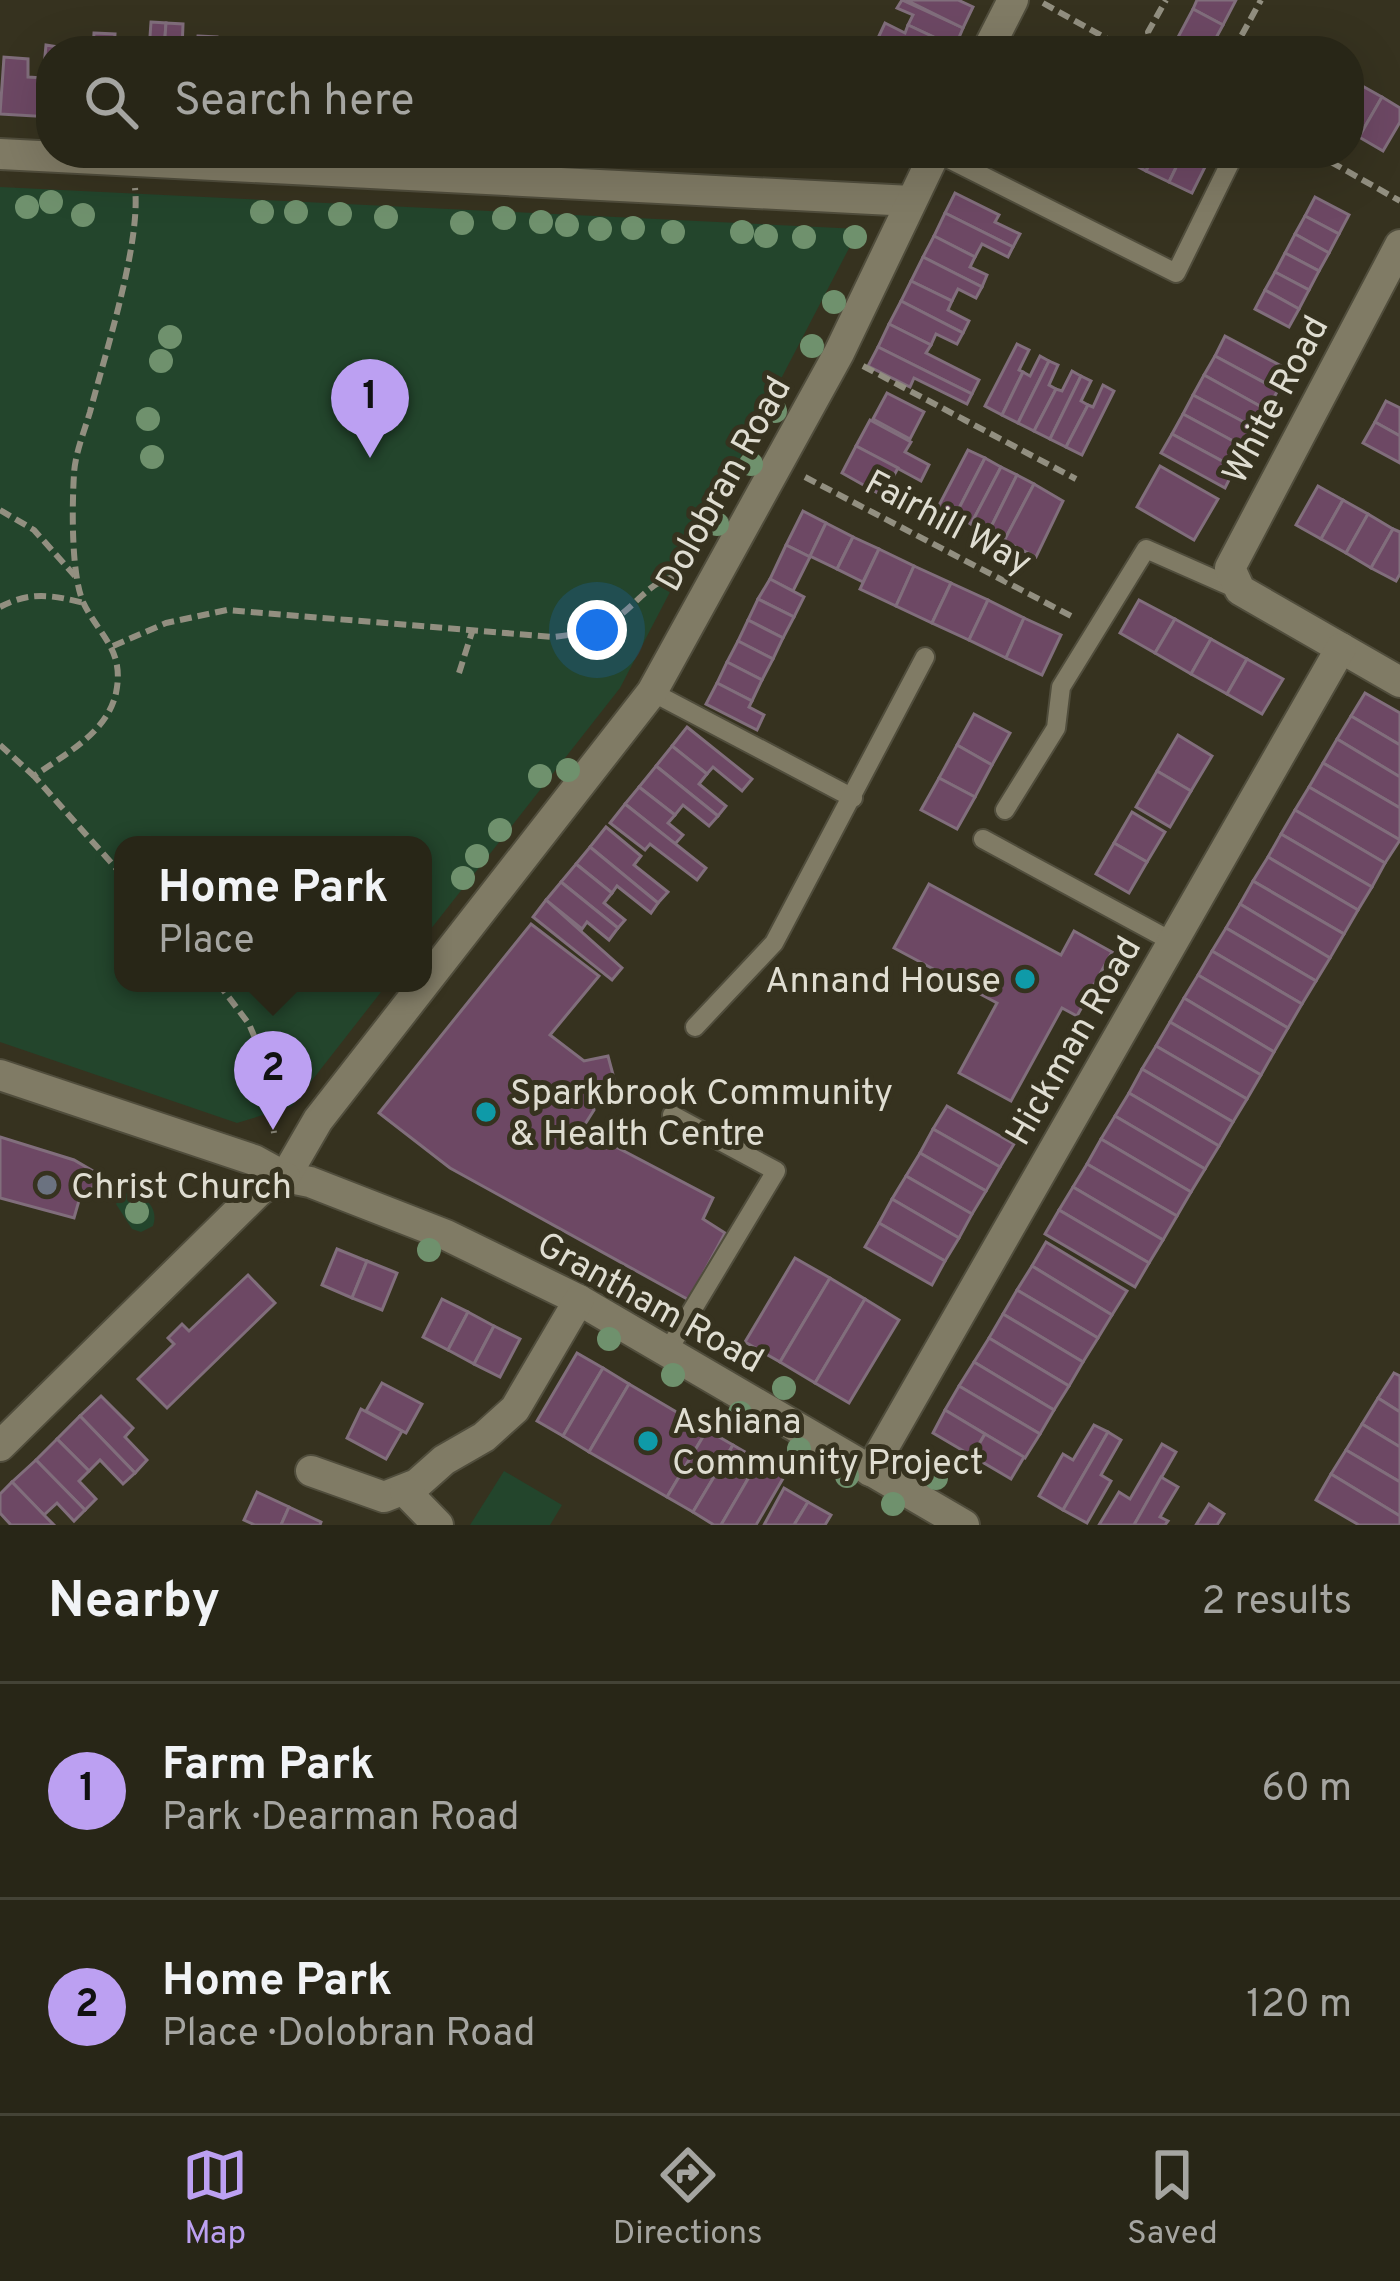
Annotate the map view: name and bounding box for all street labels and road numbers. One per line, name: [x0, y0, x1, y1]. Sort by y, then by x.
street label: White Road: [1214, 309, 1341, 493]
street label: Dolobran Road: [648, 369, 803, 600]
street label: Fairhill Way: [856, 461, 1039, 588]
street label: Hickman Road: [997, 929, 1154, 1155]
street label: Grantham Road: [528, 1223, 771, 1386]

